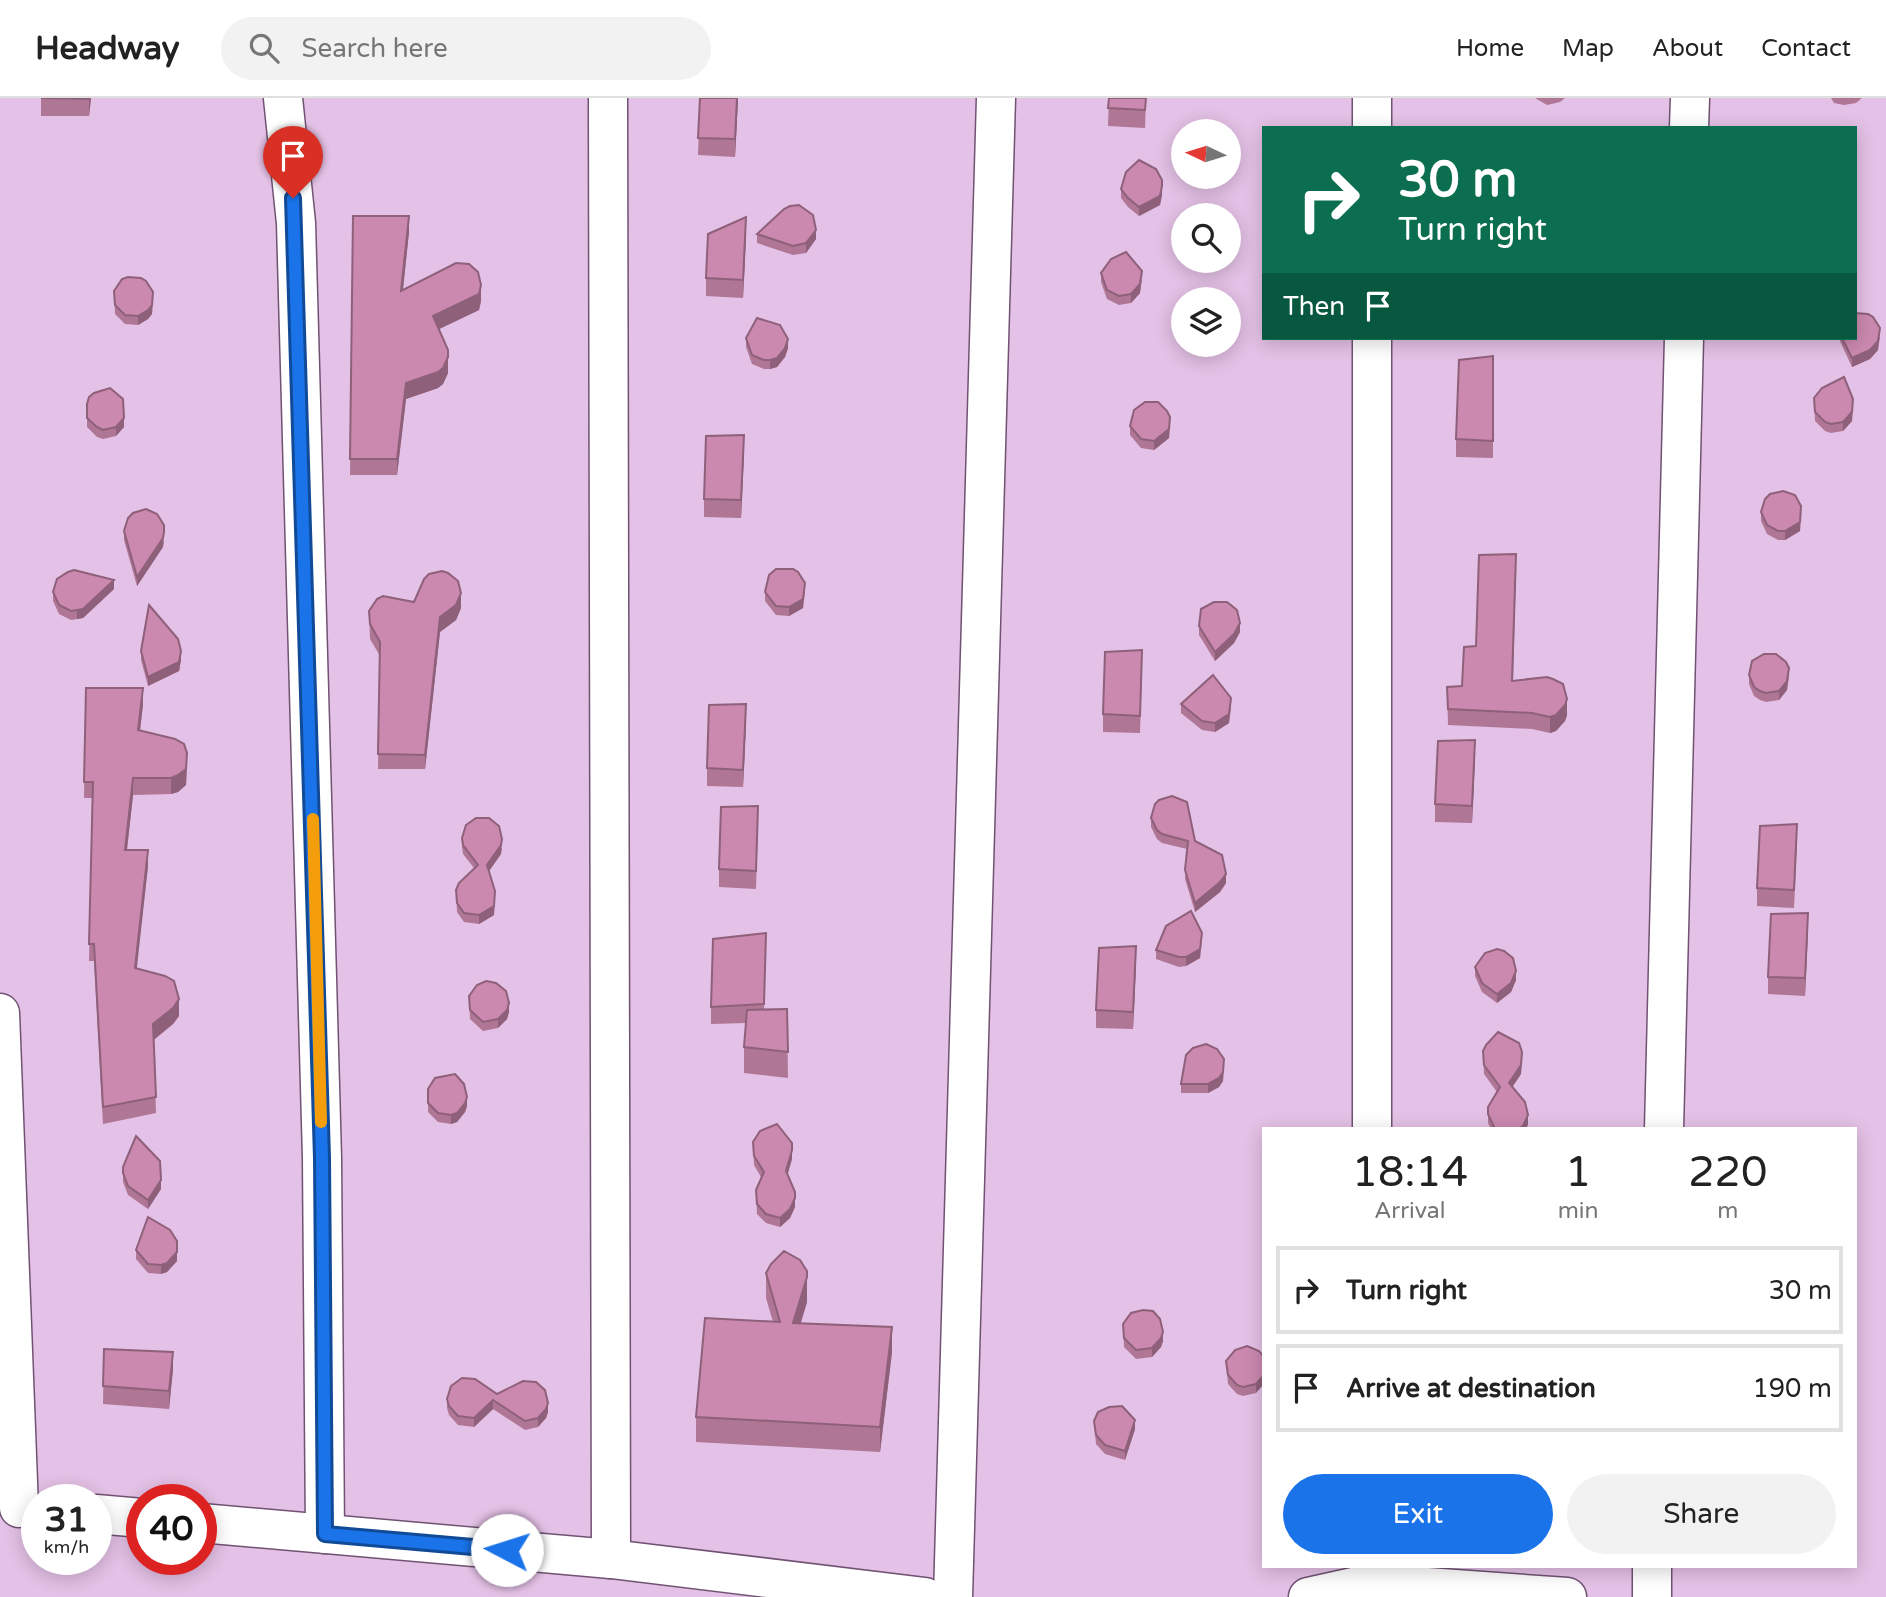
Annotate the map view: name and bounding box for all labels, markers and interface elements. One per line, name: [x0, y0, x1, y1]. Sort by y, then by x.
search box: [221, 17, 711, 80]
text: Headway: [35, 29, 179, 68]
icon: search: [245, 29, 283, 67]
text: Search here: [301, 33, 448, 64]
text: Home: [1456, 34, 1524, 63]
text: Map: [1562, 34, 1614, 63]
text: About: [1652, 34, 1723, 63]
text: Contact: [1761, 34, 1851, 63]
north arrow: [1171, 119, 1241, 189]
map controls: [1171, 119, 1241, 357]
pin: [263, 126, 323, 198]
icon: arrive: [274, 137, 312, 175]
text: 30 m: [1398, 151, 1517, 210]
icon: right: [1283, 154, 1374, 245]
button: search: [1171, 203, 1241, 273]
text: Turn right: [1398, 211, 1547, 249]
button: layers: [1171, 287, 1241, 357]
icon: arrive: [1359, 287, 1397, 325]
text: Then: [1283, 291, 1345, 322]
text: 18:14: [1352, 1147, 1468, 1198]
text: 1: [1565, 1147, 1591, 1198]
text: 220: [1688, 1147, 1767, 1198]
text: Arrival: [1374, 1197, 1445, 1225]
text: min: [1558, 1197, 1599, 1225]
text: m: [1717, 1197, 1738, 1225]
icon: right: [1287, 1271, 1325, 1309]
text: Turn right: [1346, 1275, 1467, 1306]
text: 30 m: [1769, 1275, 1832, 1306]
icon: arrive: [1287, 1369, 1325, 1407]
text: Arrive at destination: [1346, 1373, 1596, 1404]
text: 190 m: [1752, 1373, 1832, 1404]
button: Exit: [1283, 1474, 1553, 1554]
button: Share: [1567, 1474, 1836, 1554]
speed limit sign: 40: [126, 1484, 217, 1575]
text: 31: [45, 1499, 88, 1541]
position arrow: [470, 1513, 544, 1587]
text: km/h: [44, 1536, 89, 1558]

